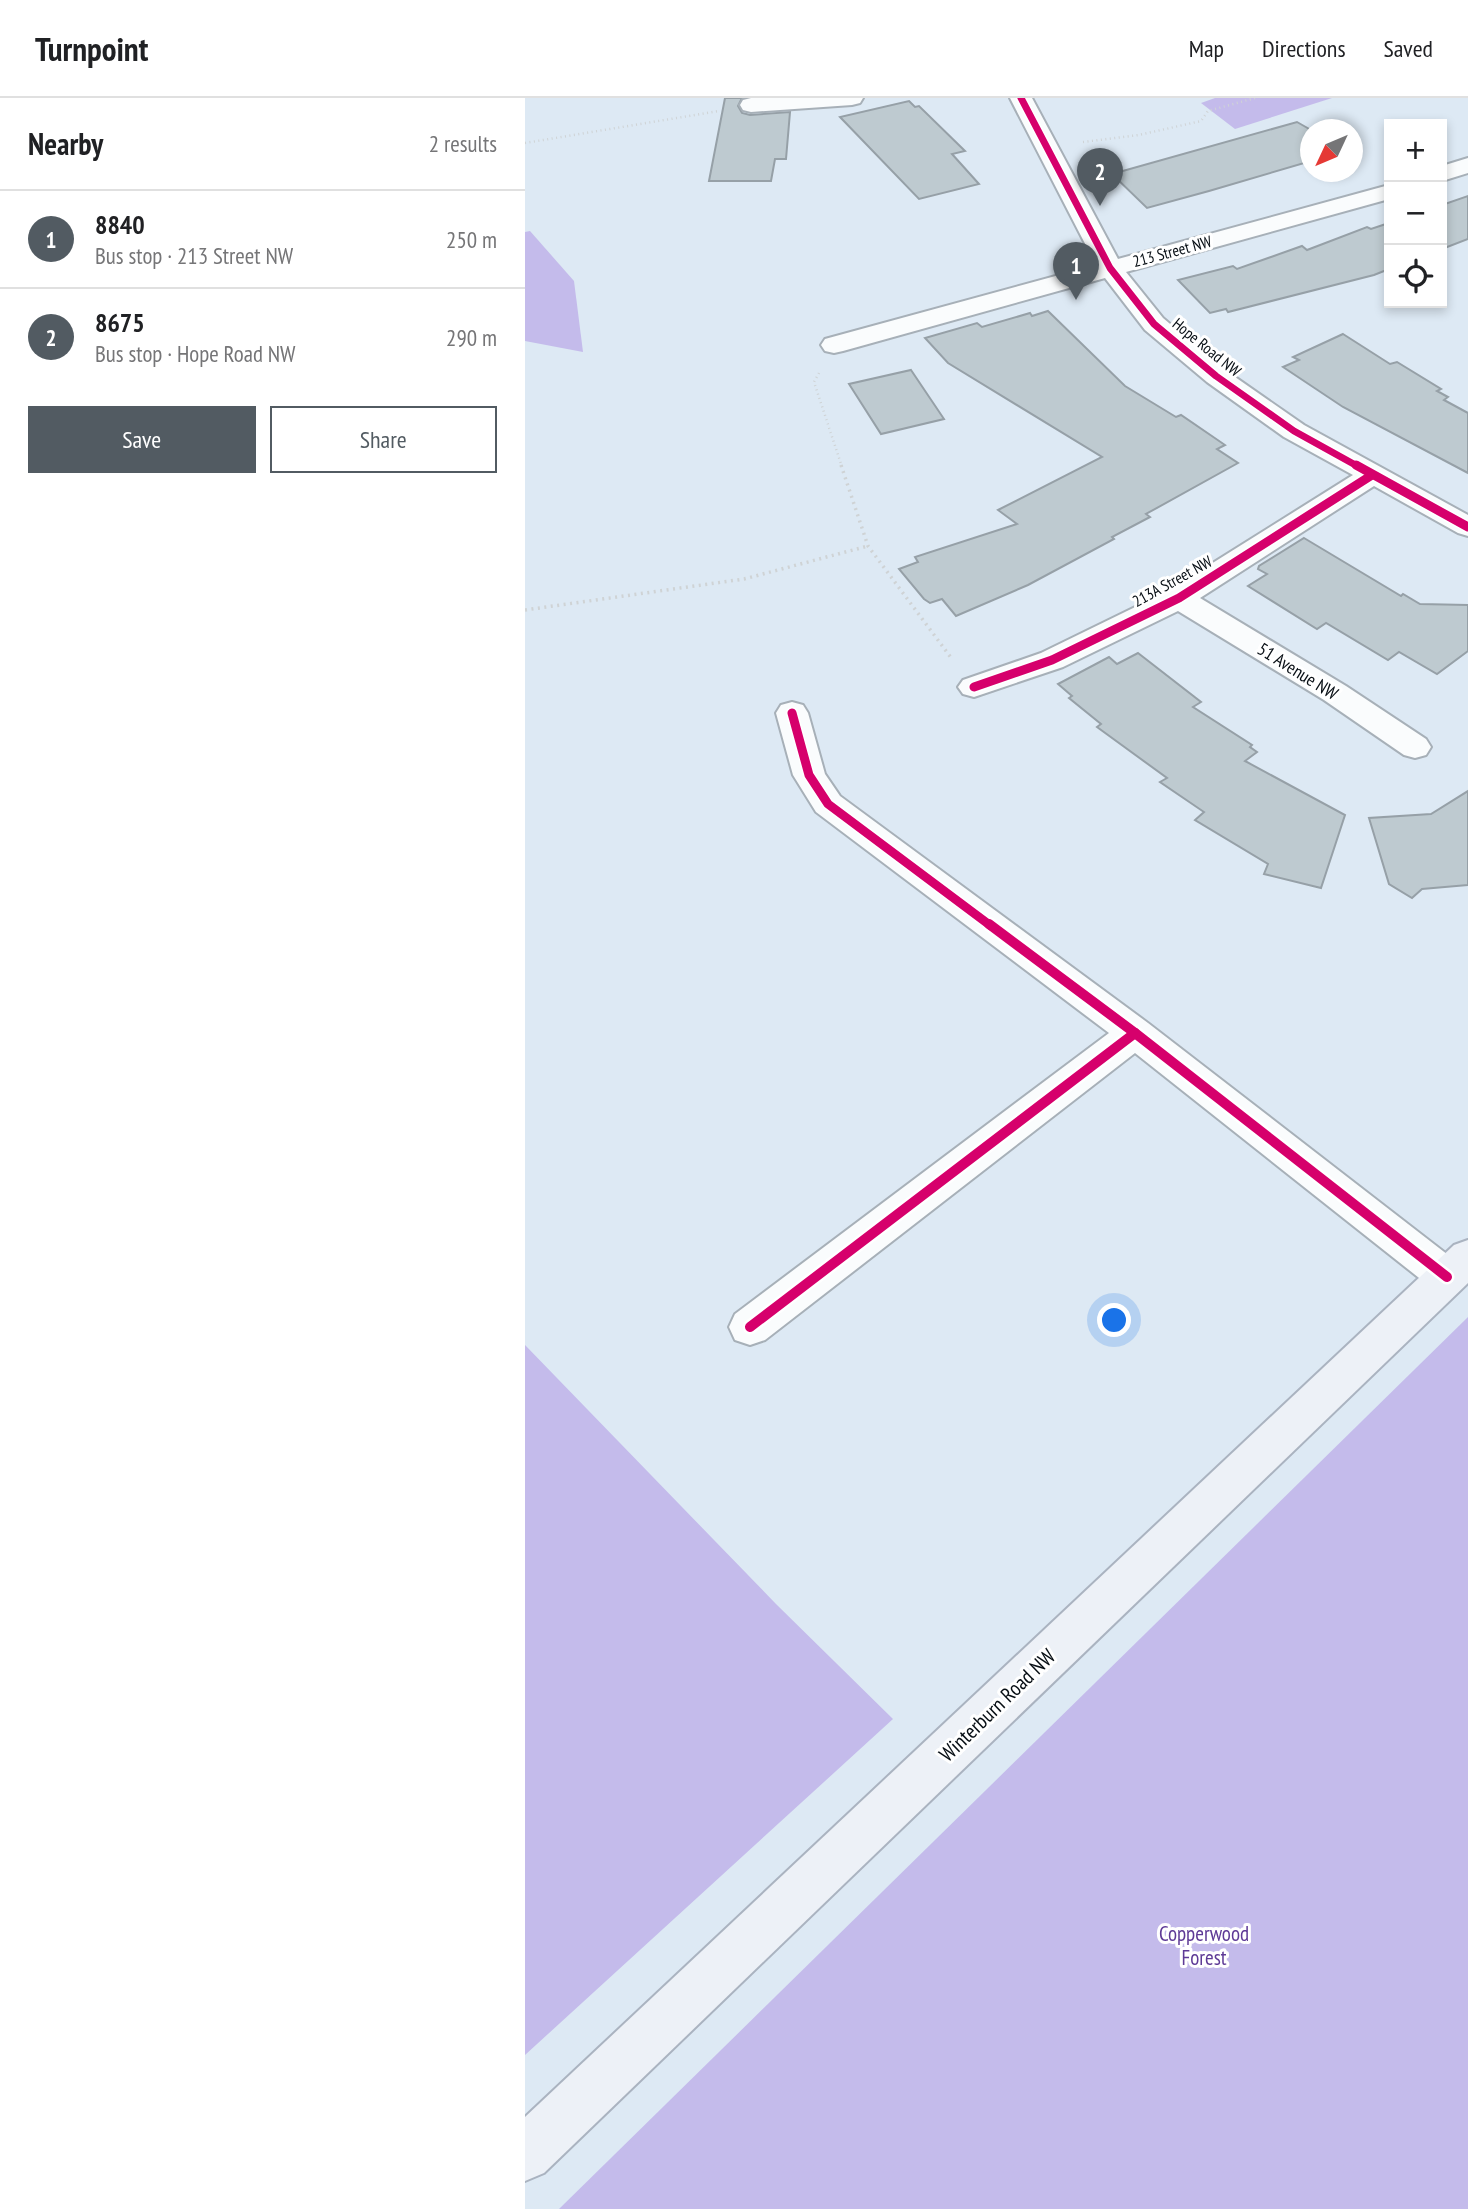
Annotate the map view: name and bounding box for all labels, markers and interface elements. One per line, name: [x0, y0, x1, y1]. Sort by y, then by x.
text: Turnpoint: [35, 27, 148, 70]
text: Map: [1189, 33, 1224, 64]
text: Directions: [1262, 33, 1346, 64]
text: Saved: [1384, 33, 1433, 64]
north arrow: [1300, 119, 1363, 182]
map controls: [1384, 119, 1447, 308]
button: +: [1384, 119, 1447, 182]
text: Nearby: [28, 124, 103, 163]
text: 2 results: [429, 129, 497, 158]
pin: 2: [1077, 148, 1123, 206]
button: −: [1384, 182, 1447, 245]
text: 8840: [95, 208, 145, 241]
text: 1: [46, 225, 57, 254]
text: 250 m: [446, 225, 497, 254]
street label: 213 Street NW: [1130, 231, 1214, 271]
text: Bus stop · 213 Street NW: [95, 241, 293, 270]
pin: 1: [1053, 242, 1099, 300]
button: locate: [1384, 245, 1447, 308]
text: 8675: [95, 306, 145, 339]
street label: Hope Road NW: [1169, 313, 1246, 381]
text: 2: [46, 323, 57, 352]
text: 290 m: [446, 323, 497, 352]
text: Bus stop · Hope Road NW: [95, 339, 296, 368]
button: Save: [28, 406, 256, 473]
button: Share: [270, 406, 497, 473]
street label: 213A Street NW: [1129, 551, 1216, 611]
street label: 51 Avenue NW: [1253, 637, 1343, 705]
your location: [1097, 1303, 1131, 1337]
street label: Winterburn Road NW: [933, 1643, 1061, 1767]
park label: Copperwood Forest: [1159, 1920, 1249, 1971]

